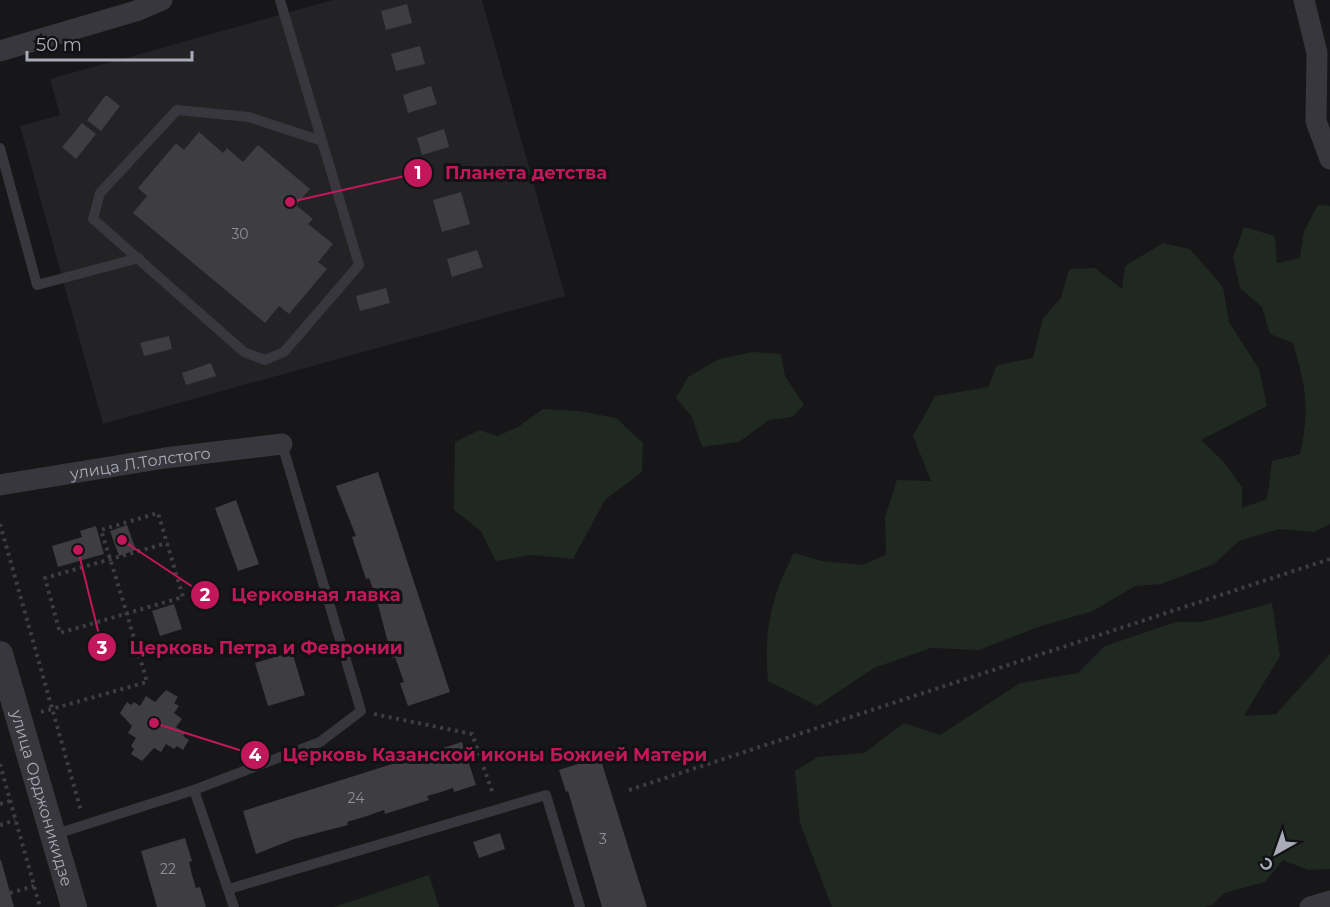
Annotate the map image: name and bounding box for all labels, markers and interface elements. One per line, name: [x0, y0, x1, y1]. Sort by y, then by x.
scale bar: [27, 24, 192, 62]
text: 50 m: [36, 34, 82, 56]
callout: Планета детства: [403, 155, 619, 191]
text: 1: [414, 162, 422, 184]
text: Планета детства: [445, 162, 607, 184]
house number: 30: [231, 225, 249, 243]
street label: улица Л.Толстого: [68, 443, 212, 483]
callout: Церковная лавка: [190, 577, 413, 613]
text: 2: [200, 584, 211, 606]
text: Церковная лавка: [231, 584, 401, 606]
callout: Церковь Петра и Февронии: [87, 629, 414, 665]
text: 3: [96, 637, 108, 659]
text: Церковь Петра и Февронии: [129, 637, 403, 659]
street label: улица Орджоникидзе: [7, 706, 77, 889]
callout: Церковь Казанской иконы Божией Матери: [240, 737, 719, 773]
text: 4: [249, 744, 262, 766]
text: Церковь Казанской иконы Божией Матери: [283, 744, 707, 766]
house number: 24: [348, 789, 365, 807]
north arrow: [1246, 823, 1306, 883]
house number: 3: [599, 830, 607, 848]
text: С: [1256, 853, 1277, 875]
house number: 22: [160, 860, 176, 878]

